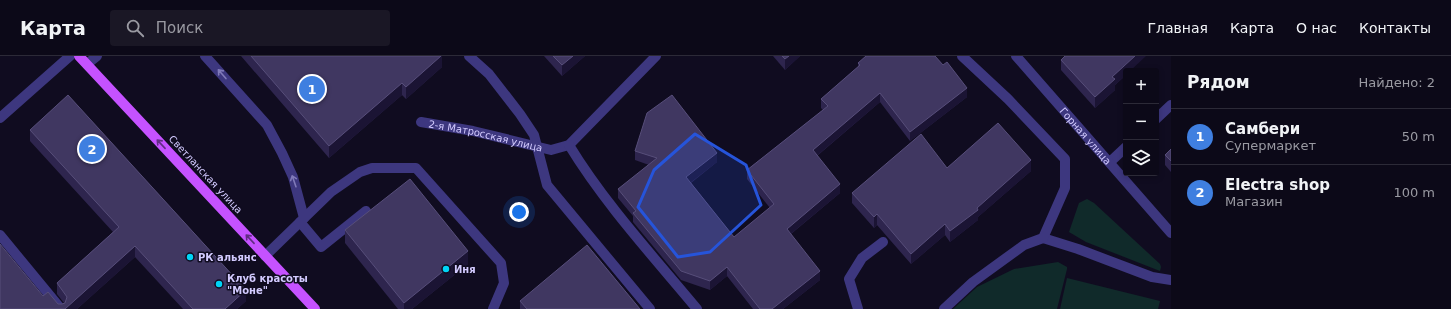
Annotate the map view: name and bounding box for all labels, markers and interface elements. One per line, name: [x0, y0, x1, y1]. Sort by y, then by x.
search box: [110, 10, 390, 46]
text: Карта: [20, 17, 86, 39]
icon: search: [124, 17, 146, 39]
text: Поиск: [156, 19, 203, 37]
text: Главная: [1147, 20, 1208, 36]
text: Карта: [1230, 20, 1274, 36]
text: О нас: [1296, 20, 1337, 36]
text: Контакты: [1359, 20, 1431, 36]
map controls: [1123, 68, 1159, 176]
button: +: [1123, 68, 1159, 104]
one-way arrow: [218, 69, 227, 79]
text: Рядом: [1187, 72, 1250, 92]
pin: 1: [299, 74, 325, 104]
text: Найдено: 2: [1359, 75, 1435, 90]
button: −: [1123, 104, 1159, 140]
street label: Горная улица: [1058, 105, 1113, 167]
street label: 2-я Матросская улица: [428, 118, 544, 154]
text: Самбери: [1225, 120, 1300, 138]
text: 1: [1195, 129, 1205, 144]
text: 50 m: [1402, 129, 1435, 144]
street label: Светланская улица: [167, 133, 245, 216]
pin: 2: [79, 134, 105, 164]
text: Супермаркет: [1225, 138, 1316, 153]
one-way arrow: [157, 139, 166, 149]
button: layers: [1123, 140, 1159, 176]
one-way arrow: [290, 174, 297, 187]
text: Electra shop: [1225, 176, 1330, 194]
text: 2: [1195, 185, 1205, 200]
text: 100 m: [1393, 185, 1435, 200]
text: Магазин: [1225, 194, 1283, 209]
your location: [509, 202, 529, 222]
one-way arrow: [246, 235, 255, 245]
marker: РК альянс: [185, 252, 195, 262]
place label: РК альянс: [198, 252, 257, 263]
marker: Иня: [441, 264, 451, 274]
place label: Иня: [454, 264, 476, 275]
place label: Клуб красоты "Моне": [227, 273, 308, 296]
marker: Клуб красоты "Моне": [214, 279, 224, 289]

